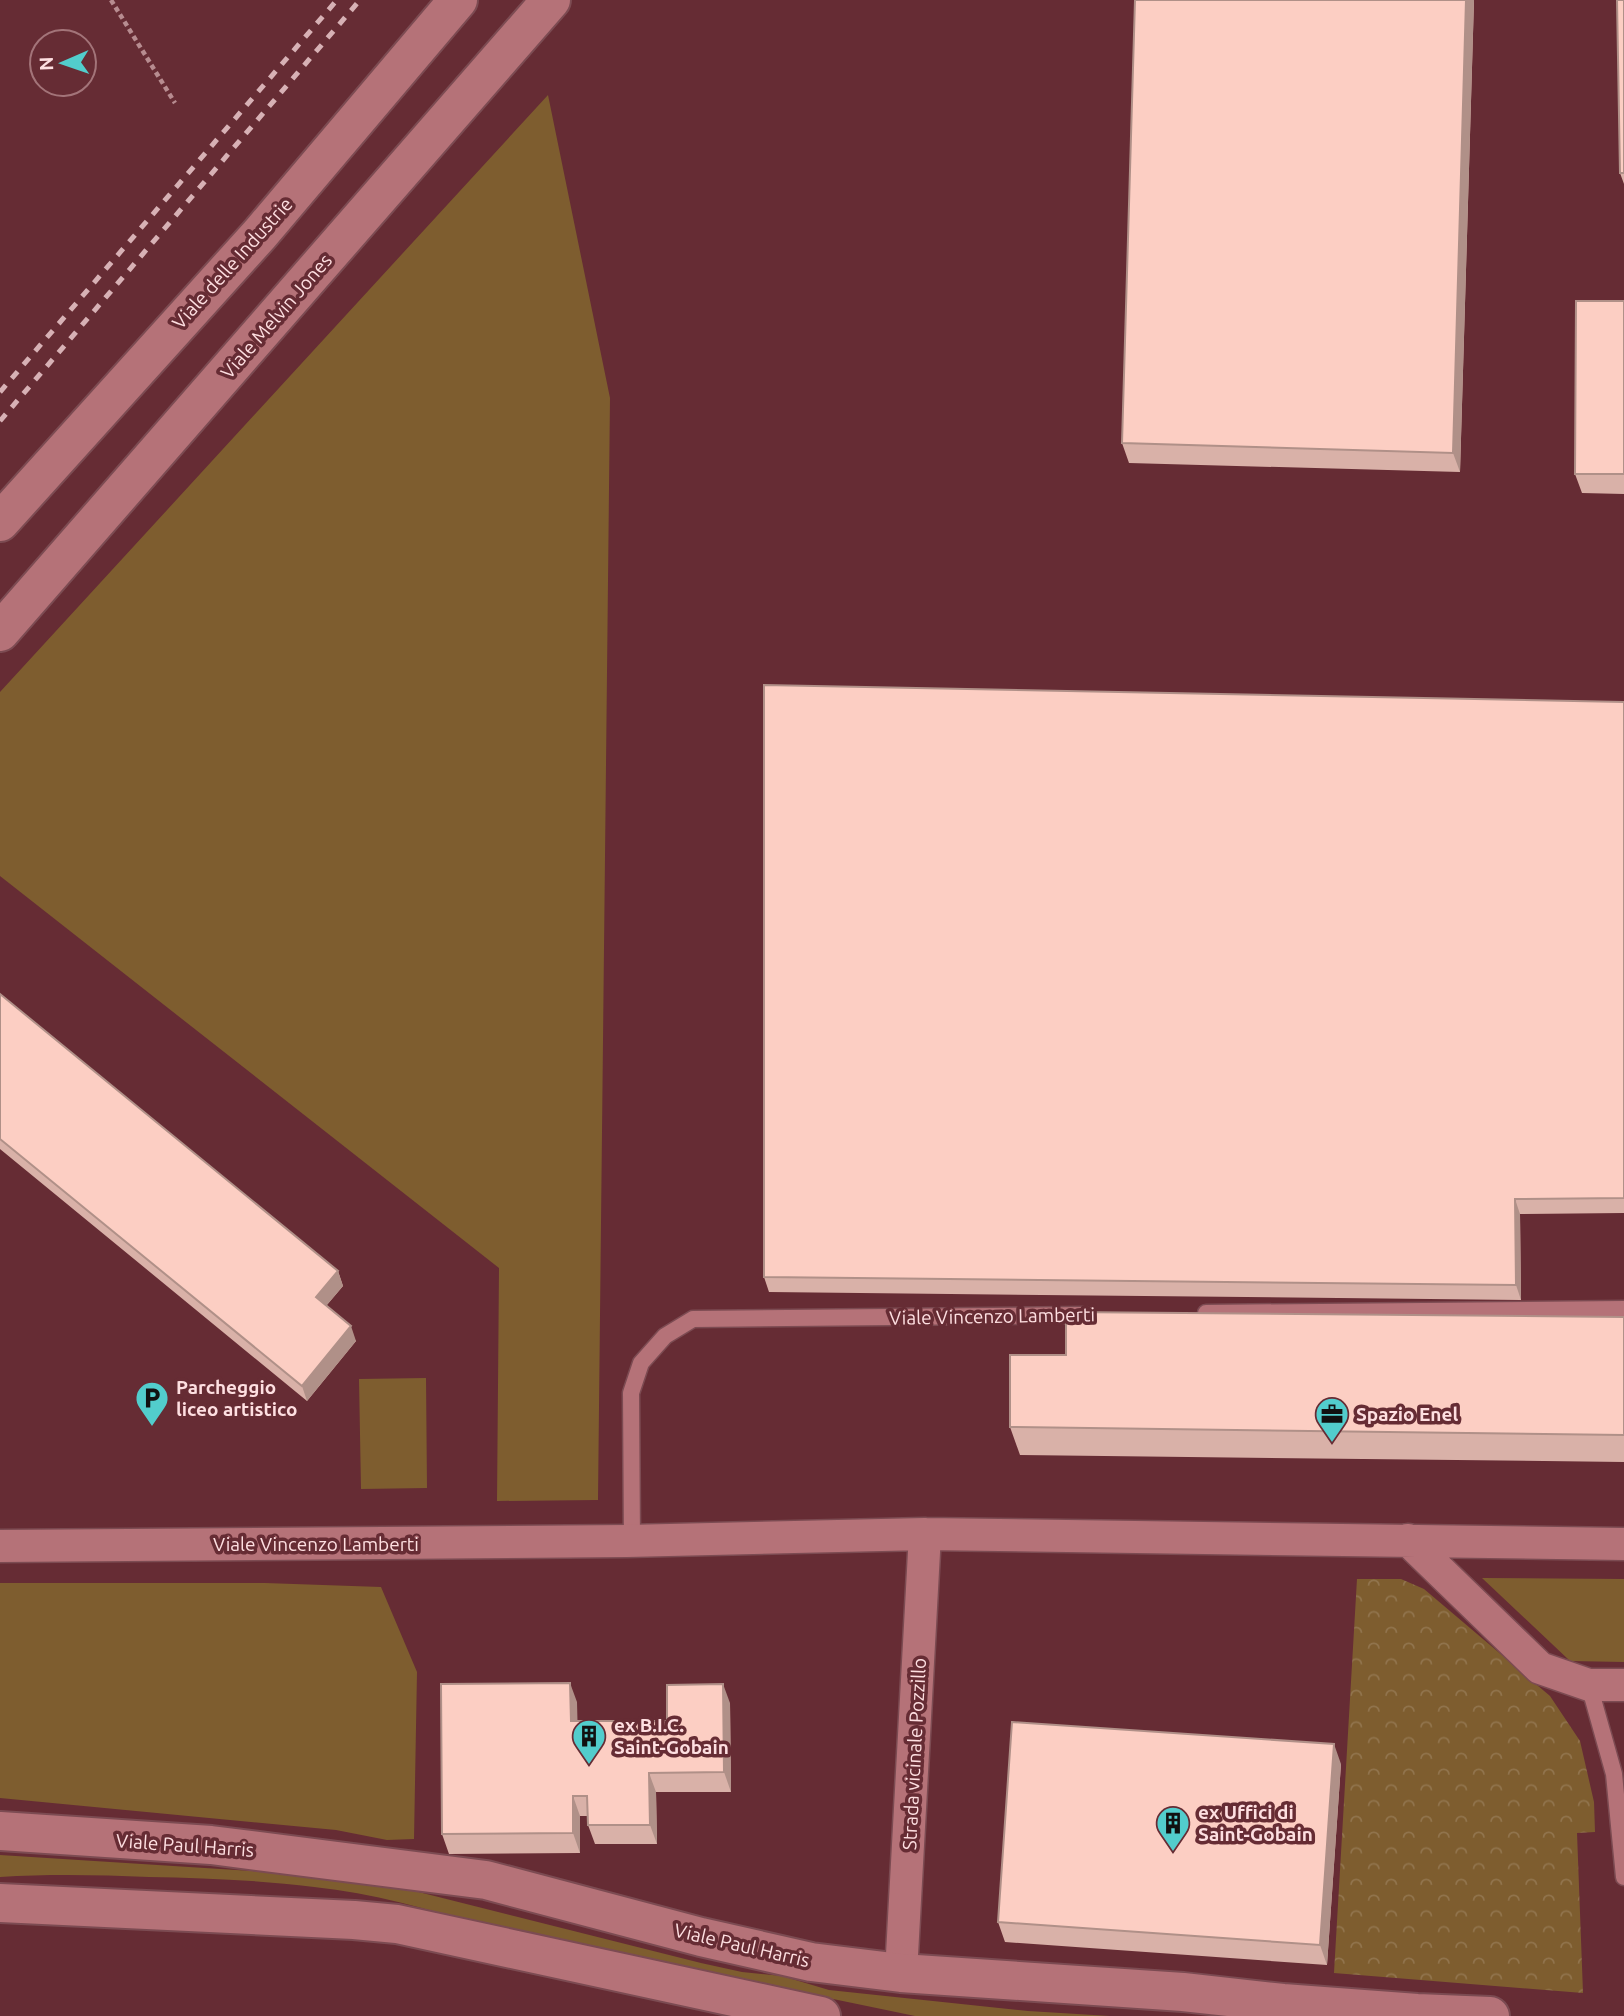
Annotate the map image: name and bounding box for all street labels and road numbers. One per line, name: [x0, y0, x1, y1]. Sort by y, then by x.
street label: Viale delle Industrie: [167, 193, 297, 333]
street label: Viale Melvin Jones: [216, 249, 336, 383]
street label: Viale Vincenzo Lamberti: [889, 1303, 1095, 1329]
street label: Viale Vincenzo Lamberti: [213, 1533, 419, 1555]
street label: Strada vicinale Pozzillo: [898, 1657, 930, 1851]
street label: Viale Paul Harris: [115, 1829, 255, 1861]
street label: Viale Paul Harris: [672, 1919, 812, 1971]

